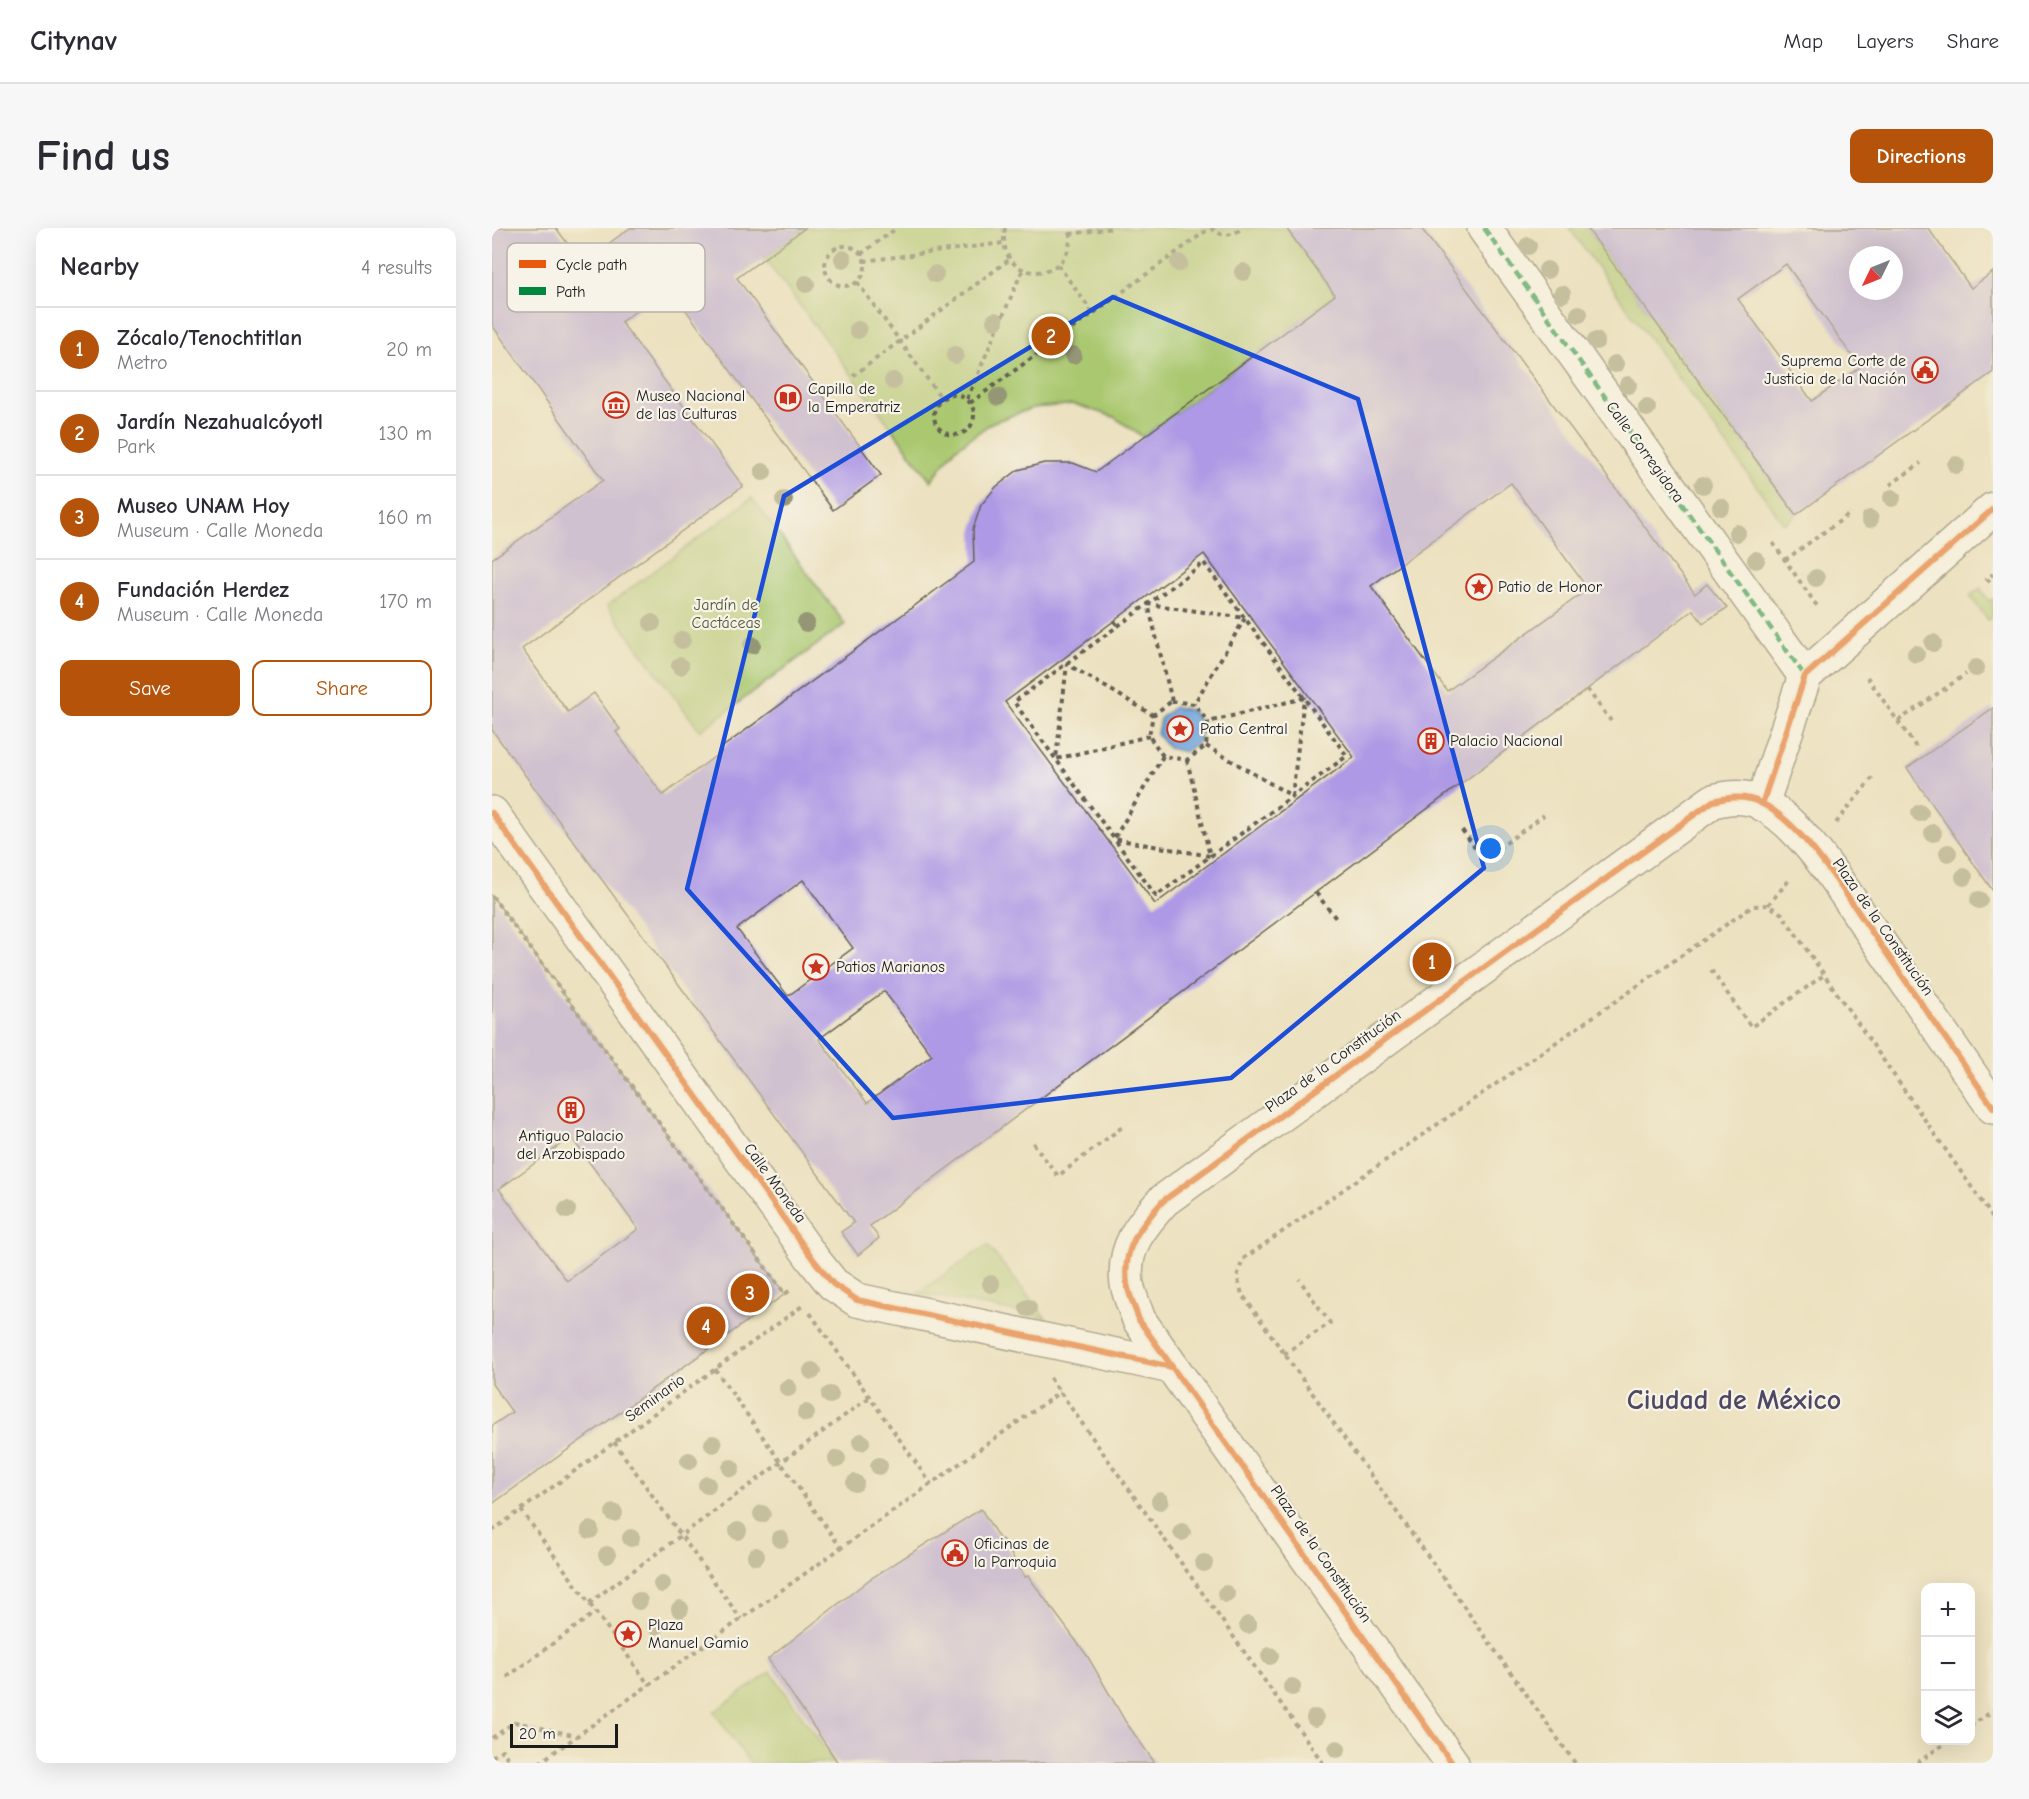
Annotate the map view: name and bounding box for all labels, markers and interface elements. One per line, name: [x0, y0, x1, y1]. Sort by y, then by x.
text: Citynav: [30, 25, 117, 57]
text: Map: [1784, 29, 1823, 53]
text: Layers: [1856, 29, 1914, 53]
text: Share: [1947, 29, 1999, 53]
button: Directions: [1850, 129, 1993, 183]
text: Find us: [36, 132, 170, 181]
legend: [507, 243, 705, 312]
north arrow: [1849, 246, 1903, 300]
text: Nearby: [60, 252, 139, 282]
text: 4 results: [361, 256, 432, 279]
text: Cycle path: [556, 256, 627, 274]
text: Path: [556, 283, 586, 301]
pin: 2: [1032, 314, 1070, 358]
text: Zócalo/Tenochtitlan: [117, 325, 302, 351]
text: 1: [76, 338, 83, 361]
text: 20 m: [386, 338, 432, 361]
text: Metro: [117, 351, 168, 374]
place label: Suprema Corte de Justicia de la Nación: [1764, 352, 1906, 388]
public building icon: Suprema Corte de Justicia de la Nación: [1910, 355, 1940, 385]
place label: Capilla de la Emperatriz: [808, 380, 900, 416]
library icon: Capilla de la Emperatriz: [773, 383, 803, 413]
place label: Museo Nacional de las Culturas: [636, 387, 745, 423]
museum icon: Museo Nacional de las Culturas: [601, 390, 631, 420]
street label: Calle Corregidora: [1602, 398, 1688, 506]
text: Jardín Nezahualcóyotl: [117, 409, 323, 435]
text: 2: [75, 422, 84, 445]
text: 130 m: [379, 422, 432, 445]
text: Park: [117, 435, 155, 458]
text: Museo UNAM Hoy: [117, 493, 289, 519]
text: 3: [75, 506, 84, 529]
text: 160 m: [378, 506, 432, 529]
text: Museum · Calle Moneda: [117, 519, 323, 542]
place icon: Patio de Honor: [1464, 572, 1494, 602]
text: Fundación Herdez: [117, 577, 289, 603]
place label: Patio de Honor: [1498, 578, 1603, 596]
text: 4: [75, 590, 84, 613]
text: 170 m: [379, 590, 432, 613]
park label: Jardín de Cactáceas: [692, 596, 761, 632]
text: Museum · Calle Moneda: [117, 603, 323, 626]
button: Save: [60, 660, 240, 716]
button: Share: [252, 660, 432, 716]
place icon: Patio Central: [1165, 714, 1195, 744]
place label: Patio Central: [1200, 720, 1288, 738]
building icon: Palacio Nacional: [1416, 726, 1446, 756]
place label: Palacio Nacional: [1450, 732, 1563, 750]
your location: [1476, 834, 1505, 863]
street label: Plaza de la Constitución: [1829, 855, 1937, 999]
pin: 1: [1412, 940, 1452, 984]
place icon: Patios Marianos: [801, 952, 831, 982]
place label: Patios Marianos: [836, 958, 945, 976]
street label: Plaza de la Constitución: [1262, 1006, 1404, 1116]
building icon: Antiguo Palacio del Arzobispado: [556, 1095, 586, 1125]
place label: Antiguo Palacio del Arzobispado: [517, 1127, 625, 1163]
street label: Calle Moneda: [740, 1140, 810, 1226]
pin: 3: [730, 1270, 770, 1316]
pin: 4: [686, 1304, 726, 1348]
street label: Seminario: [622, 1370, 688, 1426]
district label: Ciudad de México: [1627, 1384, 1841, 1416]
street label: Plaza de la Constitución: [1267, 1482, 1375, 1626]
place label: Oficinas de la Parroquia: [974, 1535, 1057, 1571]
public building icon: Oficinas de la Parroquia: [940, 1538, 970, 1568]
map controls: [1921, 1583, 1975, 1745]
button: +: [1921, 1583, 1975, 1637]
place label: Plaza Manuel Gamio: [648, 1616, 749, 1652]
place icon: Plaza Manuel Gamio: [613, 1619, 643, 1649]
button: −: [1921, 1637, 1975, 1691]
button: layers: [1921, 1691, 1975, 1745]
scale bar: [510, 1721, 618, 1748]
text: 20 m: [519, 1725, 556, 1743]

